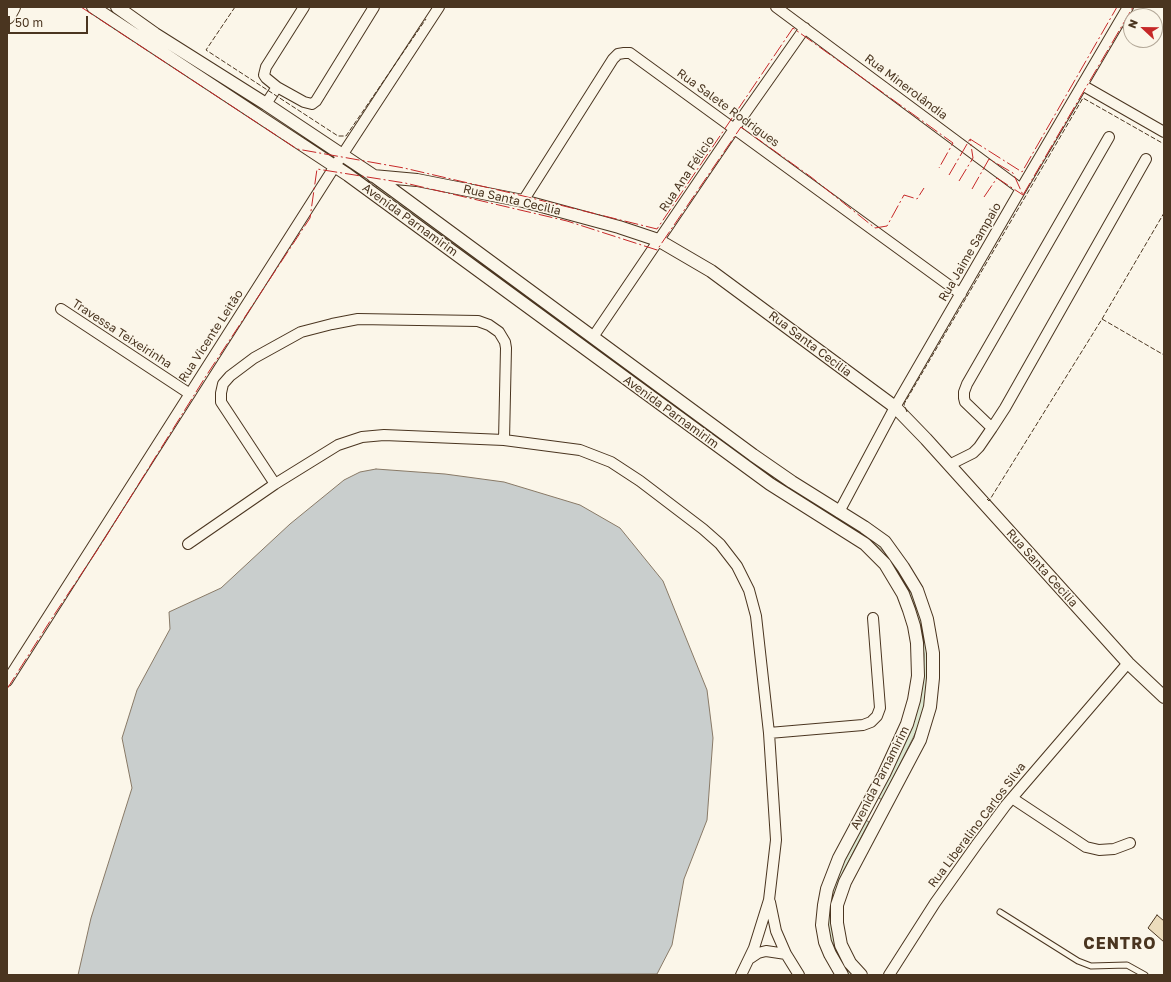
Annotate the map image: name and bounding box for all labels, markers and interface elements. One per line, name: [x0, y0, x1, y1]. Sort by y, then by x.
scale bar: [10, 8, 90, 34]
north arrow: [1123, 8, 1163, 48]
text: 50 m: [15, 15, 43, 30]
text: N: [1125, 17, 1140, 30]
street label: Rua Minerolândia: [862, 51, 950, 123]
street label: Rua Salete Rodrigues: [674, 66, 782, 150]
street label: Rua Ana Félicio: [656, 133, 718, 215]
street label: Avenida Parnamirim: [360, 181, 460, 259]
street label: Rua Santa Cecilia: [462, 182, 562, 218]
street label: Rua Jaime Sampaio: [936, 200, 1004, 304]
street label: Rua Vicente Leitão: [176, 287, 246, 385]
street label: Travessa Teixeirinha: [69, 296, 175, 372]
street label: Rua Santa Cecilia: [766, 308, 854, 380]
street label: Avenida Parnamirim: [621, 373, 721, 451]
street label: Rua Santa Cecilia: [1003, 526, 1081, 610]
street label: Avenida Parnamirim: [848, 724, 912, 832]
street label: Rua Liberalino Carlos Silva: [925, 760, 1029, 890]
district label: CENTRO: [1083, 934, 1157, 954]

